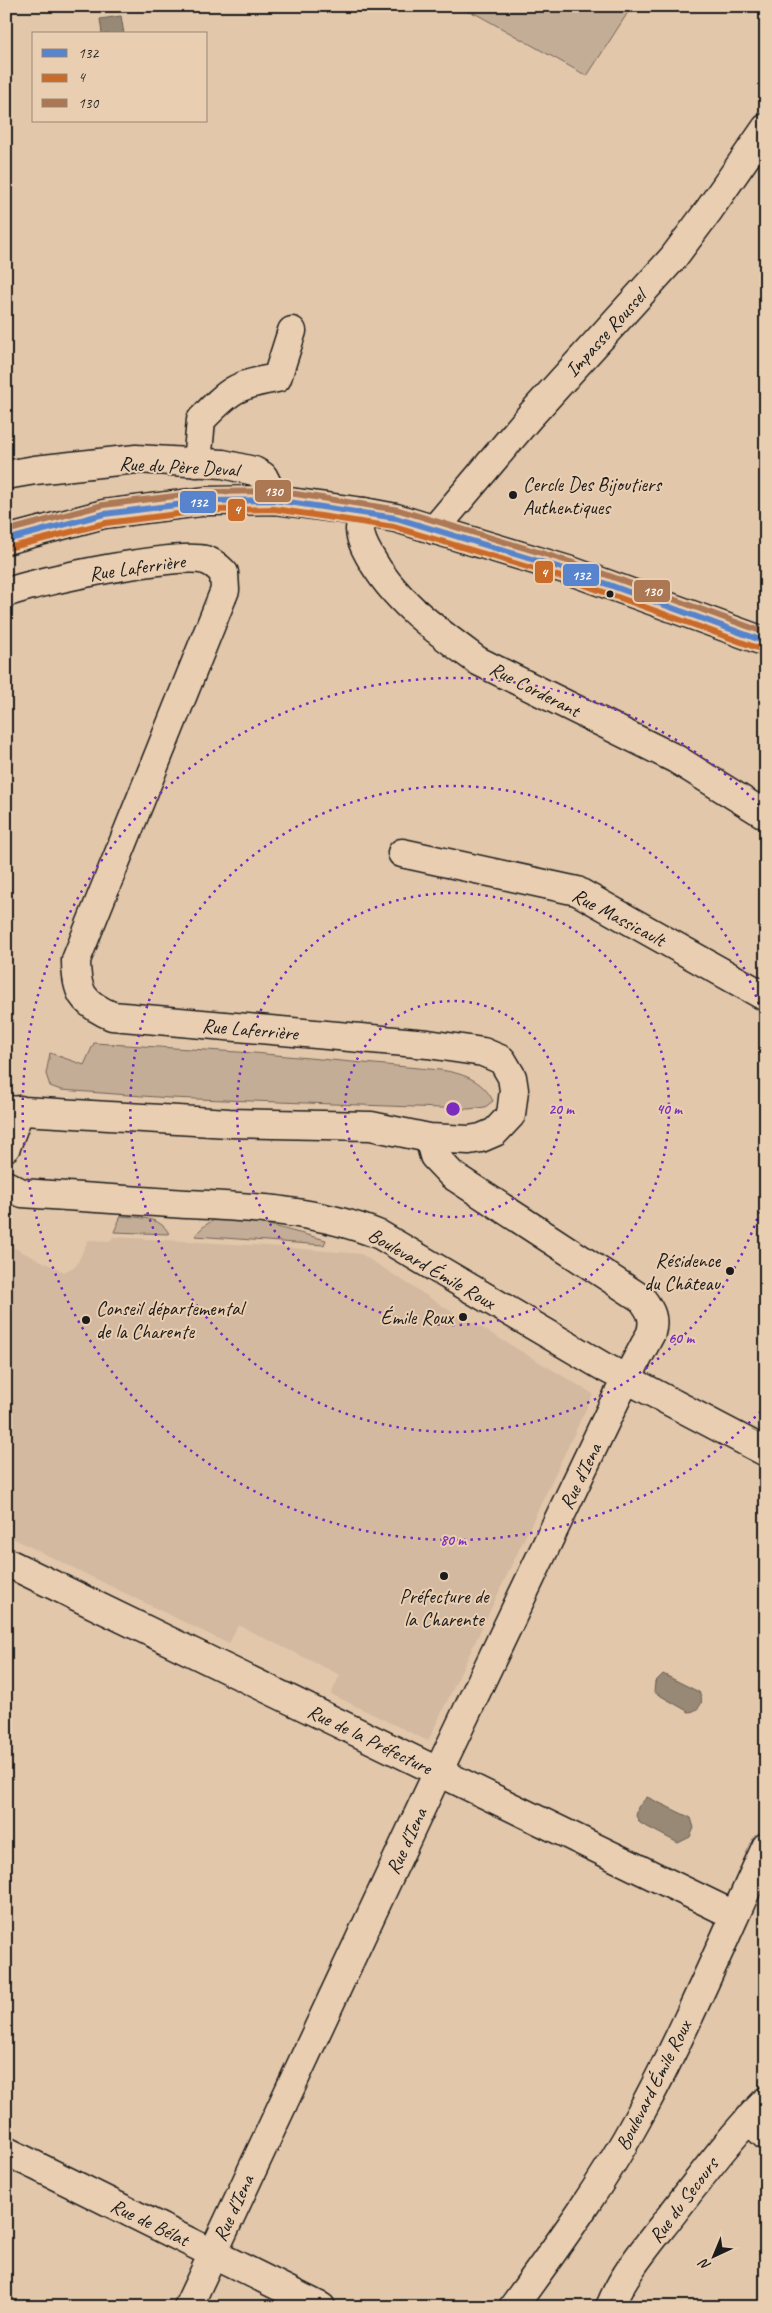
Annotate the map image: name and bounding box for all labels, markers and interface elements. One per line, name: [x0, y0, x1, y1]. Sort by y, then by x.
legend: [32, 32, 208, 122]
text: 132: [78, 44, 100, 63]
text: 4: [78, 68, 86, 87]
text: 130: [78, 94, 100, 113]
street label: Impasse Roussel: [560, 282, 654, 382]
street label: Rue du Père Deval: [119, 451, 243, 482]
place label: Cercle Des Bijoutiers Authentiques: [523, 472, 663, 520]
line badge: 130: [254, 479, 292, 503]
text: 130: [264, 483, 284, 500]
marker: Cercle Des Bijoutiers Authentiques: [507, 489, 519, 501]
line badge: 132: [179, 490, 217, 514]
text: 132: [189, 494, 209, 511]
line badge: 4: [227, 498, 246, 522]
text: 4: [234, 501, 242, 518]
street label: Rue Laferrière: [88, 548, 188, 587]
line badge: 4: [534, 560, 554, 584]
line badge: 132: [562, 563, 600, 587]
text: 4: [541, 564, 549, 581]
text: 132: [572, 567, 592, 584]
line badge: 130: [633, 579, 671, 603]
text: 130: [643, 583, 663, 600]
unlabelled marker: [605, 589, 615, 599]
street label: Rue Corderant: [485, 656, 586, 724]
street label: Rue Massicault: [568, 883, 672, 953]
street label: Rue Laferrière: [201, 1013, 300, 1046]
centre of rings: [444, 1100, 462, 1118]
text: 20 m: [548, 1100, 575, 1119]
text: 40 m: [656, 1100, 683, 1119]
street label: Boulevard Émile Roux: [364, 1222, 502, 1316]
place label: Résidence du Château: [644, 1248, 722, 1296]
marker: Résidence du Château: [724, 1265, 736, 1277]
place label: Conseil départemental de la Charente: [96, 1296, 247, 1344]
place label: Émile Roux: [381, 1305, 455, 1330]
marker: Émile Roux: [457, 1311, 469, 1323]
marker: Conseil départemental de la Charente: [80, 1314, 92, 1326]
text: 60 m: [668, 1329, 695, 1348]
street label: Rue d'Iena: [554, 1437, 608, 1513]
text: 80 m: [440, 1531, 467, 1550]
marker: Préfecture de la Charente: [438, 1570, 450, 1582]
place label: Préfecture de la Charente: [399, 1584, 490, 1632]
street label: Rue de la Préfecture: [304, 1699, 437, 1781]
street label: Rue d'Iena: [380, 1802, 433, 1878]
street label: Boulevard Émile Roux: [610, 2014, 698, 2154]
street label: Rue du Secours: [643, 2151, 725, 2248]
street label: Rue d'Iena: [207, 2169, 260, 2245]
street label: Rue de Bélat: [107, 2193, 195, 2253]
north arrow: [690, 2230, 740, 2280]
text: N: [695, 2254, 714, 2274]

